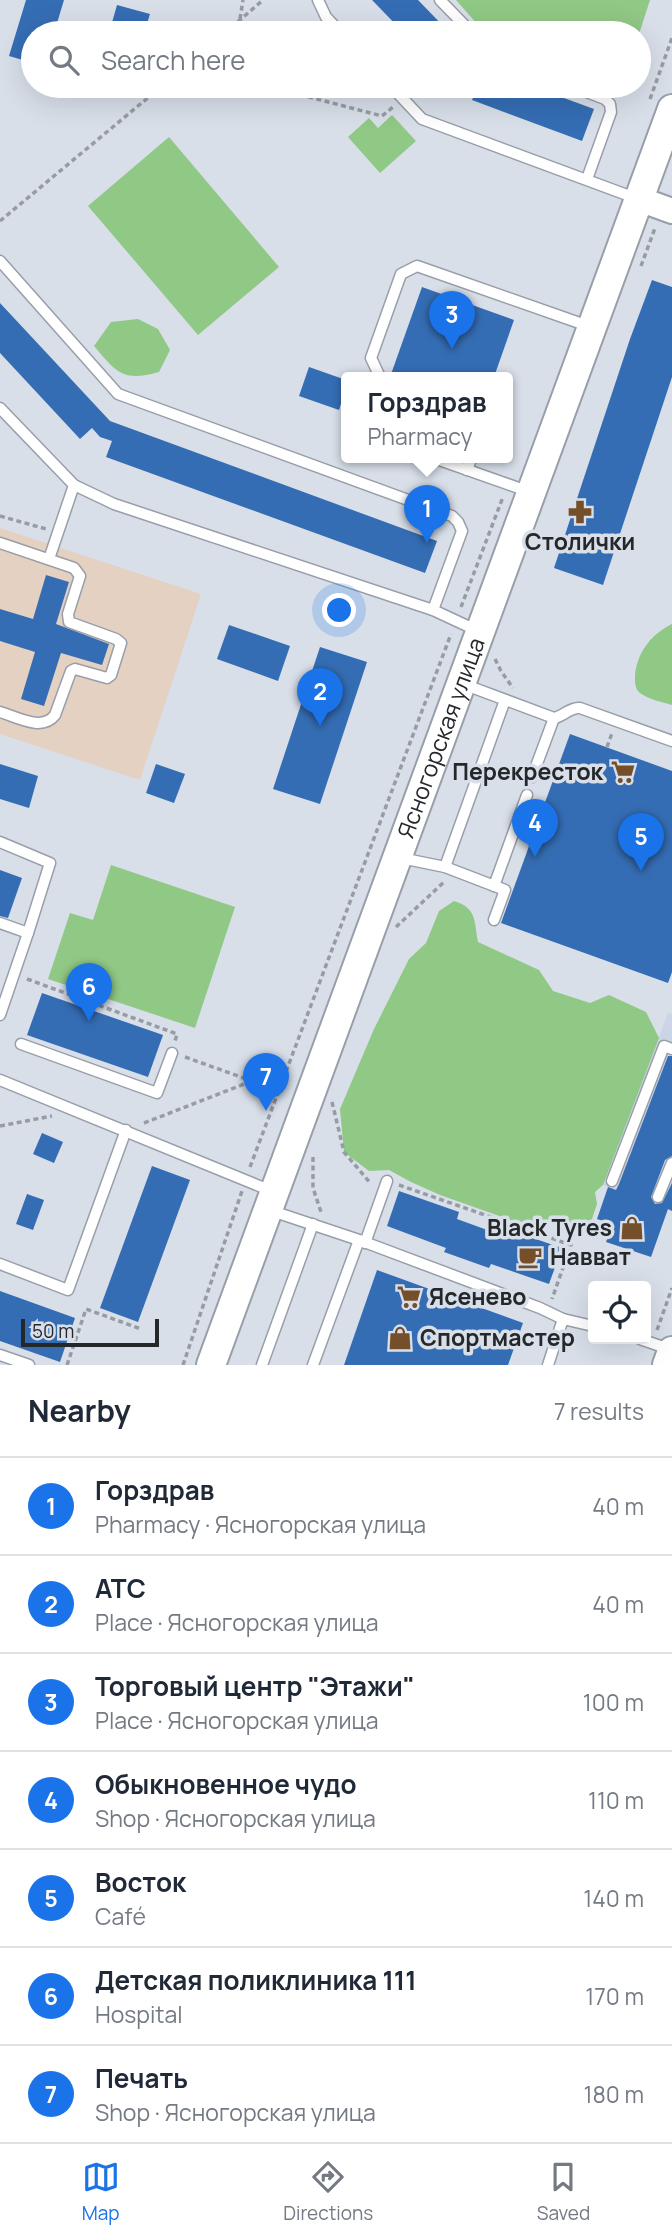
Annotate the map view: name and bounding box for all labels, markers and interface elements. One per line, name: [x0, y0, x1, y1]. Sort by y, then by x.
search box: [21, 21, 651, 98]
icon: search: [45, 41, 83, 79]
text: Search here: [101, 42, 246, 78]
pin: 3: [429, 291, 475, 349]
popup: [341, 372, 513, 463]
text: Горздрав: [367, 384, 487, 420]
text: Pharmacy: [367, 420, 473, 452]
pin: 1: [404, 485, 450, 543]
pharmacy icon: Столички: [566, 498, 594, 526]
place label: Столички: [525, 525, 635, 557]
your location: [322, 593, 356, 627]
street label: Ясногорская улица: [389, 633, 492, 842]
pin: 2: [297, 668, 343, 726]
place label: Перекресток: [452, 755, 604, 787]
supermarket icon: Перекресток: [609, 758, 637, 786]
pin: 4: [512, 799, 558, 857]
pin: 5: [618, 813, 664, 871]
pin: 6: [66, 963, 112, 1021]
pin: 7: [243, 1053, 289, 1111]
place label: Black Tyres: [487, 1211, 612, 1243]
shop icon: Black Tyres: [618, 1214, 646, 1242]
place label: Навват: [550, 1240, 631, 1272]
cafe icon: Навват: [516, 1243, 544, 1271]
place label: Ясенево: [429, 1280, 527, 1312]
map controls: [588, 1281, 651, 1344]
button: locate: [588, 1281, 651, 1344]
supermarket icon: Ясенево: [395, 1283, 423, 1311]
scale bar: [21, 1316, 159, 1348]
text: 50 m: [32, 1318, 74, 1344]
place label: Спортмастер: [420, 1321, 575, 1353]
shop icon: Спортмастер: [386, 1324, 414, 1352]
text: Nearby: [28, 1390, 131, 1431]
text: 7 results: [554, 1395, 644, 1427]
text: Горздрав: [95, 1472, 214, 1508]
text: 1: [46, 1490, 56, 1522]
text: 40 m: [592, 1490, 644, 1522]
text: Pharmacy · Ясногорская улица: [95, 1508, 426, 1540]
text: АТС: [95, 1570, 146, 1606]
text: 2: [44, 1588, 58, 1620]
text: 40 m: [592, 1588, 644, 1620]
text: Place · Ясногорская улица: [95, 1606, 379, 1638]
text: Торговый центр "Этажи": [95, 1668, 415, 1704]
text: 3: [44, 1686, 58, 1718]
text: 100 m: [583, 1686, 644, 1718]
text: Place · Ясногорская улица: [95, 1704, 379, 1736]
text: Обыкновенное чудо: [95, 1766, 357, 1802]
text: 4: [44, 1784, 58, 1816]
text: 110 m: [588, 1784, 644, 1816]
text: Shop · Ясногорская улица: [95, 1802, 376, 1834]
text: Восток: [95, 1864, 186, 1900]
text: 5: [44, 1882, 58, 1914]
text: 140 m: [583, 1882, 644, 1914]
text: Café: [95, 1900, 146, 1932]
text: Детская поликлиника 111: [95, 1962, 417, 1998]
text: 6: [44, 1980, 58, 2012]
text: 170 m: [585, 1980, 644, 2012]
text: Hospital: [95, 1998, 183, 2030]
text: Печать: [95, 2060, 188, 2096]
text: 7: [45, 2078, 57, 2110]
text: 180 m: [584, 2078, 644, 2110]
text: Shop · Ясногорская улица: [95, 2096, 376, 2128]
tab: Map: [82, 2158, 120, 2226]
tab: Directions: [283, 2158, 373, 2226]
tab: Saved: [537, 2158, 590, 2226]

